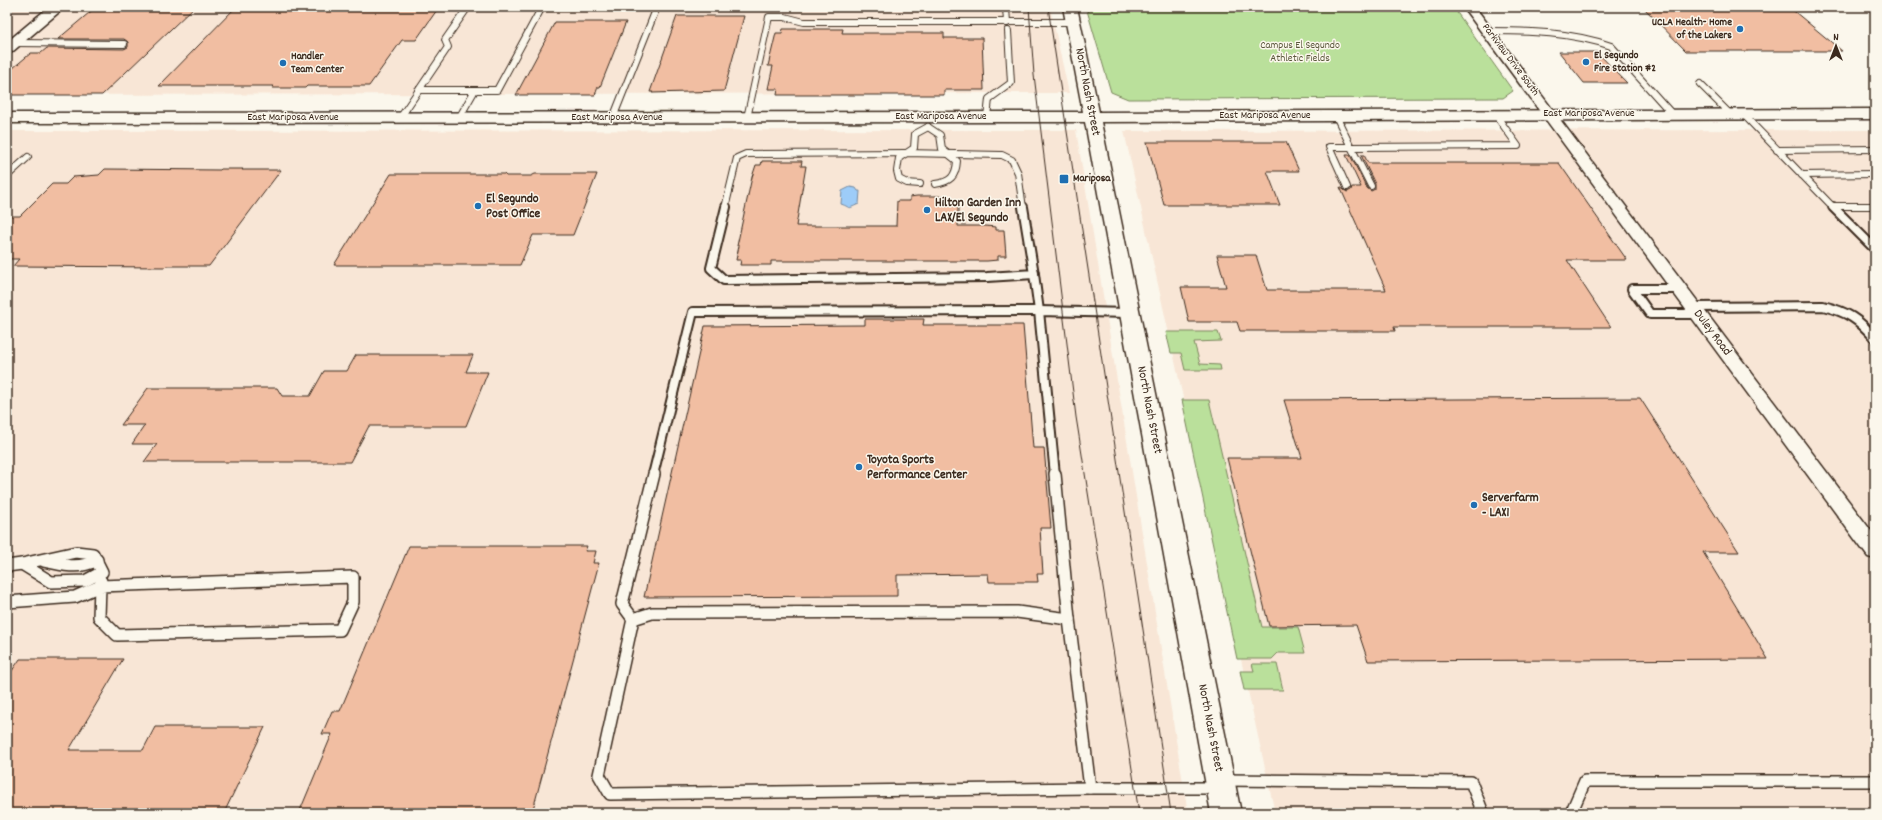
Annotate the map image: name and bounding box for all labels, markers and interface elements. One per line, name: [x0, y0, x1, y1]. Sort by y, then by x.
place label: UCLA Health- Home of the Lakers: [1652, 15, 1732, 44]
street label: Parkview Drive South: [1477, 20, 1543, 100]
marker: UCLA Health- Home of the Lakers: [1735, 24, 1745, 34]
north arrow: [1816, 26, 1856, 66]
text: N: [1833, 30, 1839, 46]
park label: Campus El Segundo Athletic Fields: [1260, 38, 1340, 67]
street label: North Nash Street: [1069, 46, 1105, 138]
place label: El Segundo Fire Station #2: [1594, 48, 1656, 77]
place label: Handler Team Center: [291, 49, 345, 78]
marker: El Segundo Fire Station #2: [1581, 57, 1591, 67]
marker: Handler Team Center: [278, 58, 288, 68]
street label: East Mariposa Avenue: [1543, 106, 1635, 122]
street label: East Mariposa Avenue: [1219, 108, 1311, 124]
street label: East Mariposa Avenue: [895, 109, 987, 125]
street label: East Mariposa Avenue: [247, 110, 339, 126]
street label: East Mariposa Avenue: [571, 110, 663, 126]
place label: Mariposa: [1073, 171, 1111, 187]
marker: Mariposa: [1058, 173, 1070, 185]
place label: El Segundo Post Office: [486, 190, 540, 224]
place label: Hilton Garden Inn LAX/El Segundo: [935, 194, 1021, 228]
marker: El Segundo Post Office: [473, 201, 483, 211]
marker: Hilton Garden Inn LAX/El Segundo: [922, 205, 932, 215]
street label: Duley Road: [1688, 306, 1736, 360]
street label: North Nash Street: [1131, 364, 1167, 456]
place label: Toyota Sports Performance Center: [867, 451, 968, 485]
marker: Toyota Sports Performance Center: [854, 462, 864, 472]
place label: Serverfarm - LAX1: [1482, 489, 1539, 523]
marker: Serverfarm - LAX1: [1469, 500, 1479, 510]
street label: North Nash Street: [1192, 682, 1228, 774]

